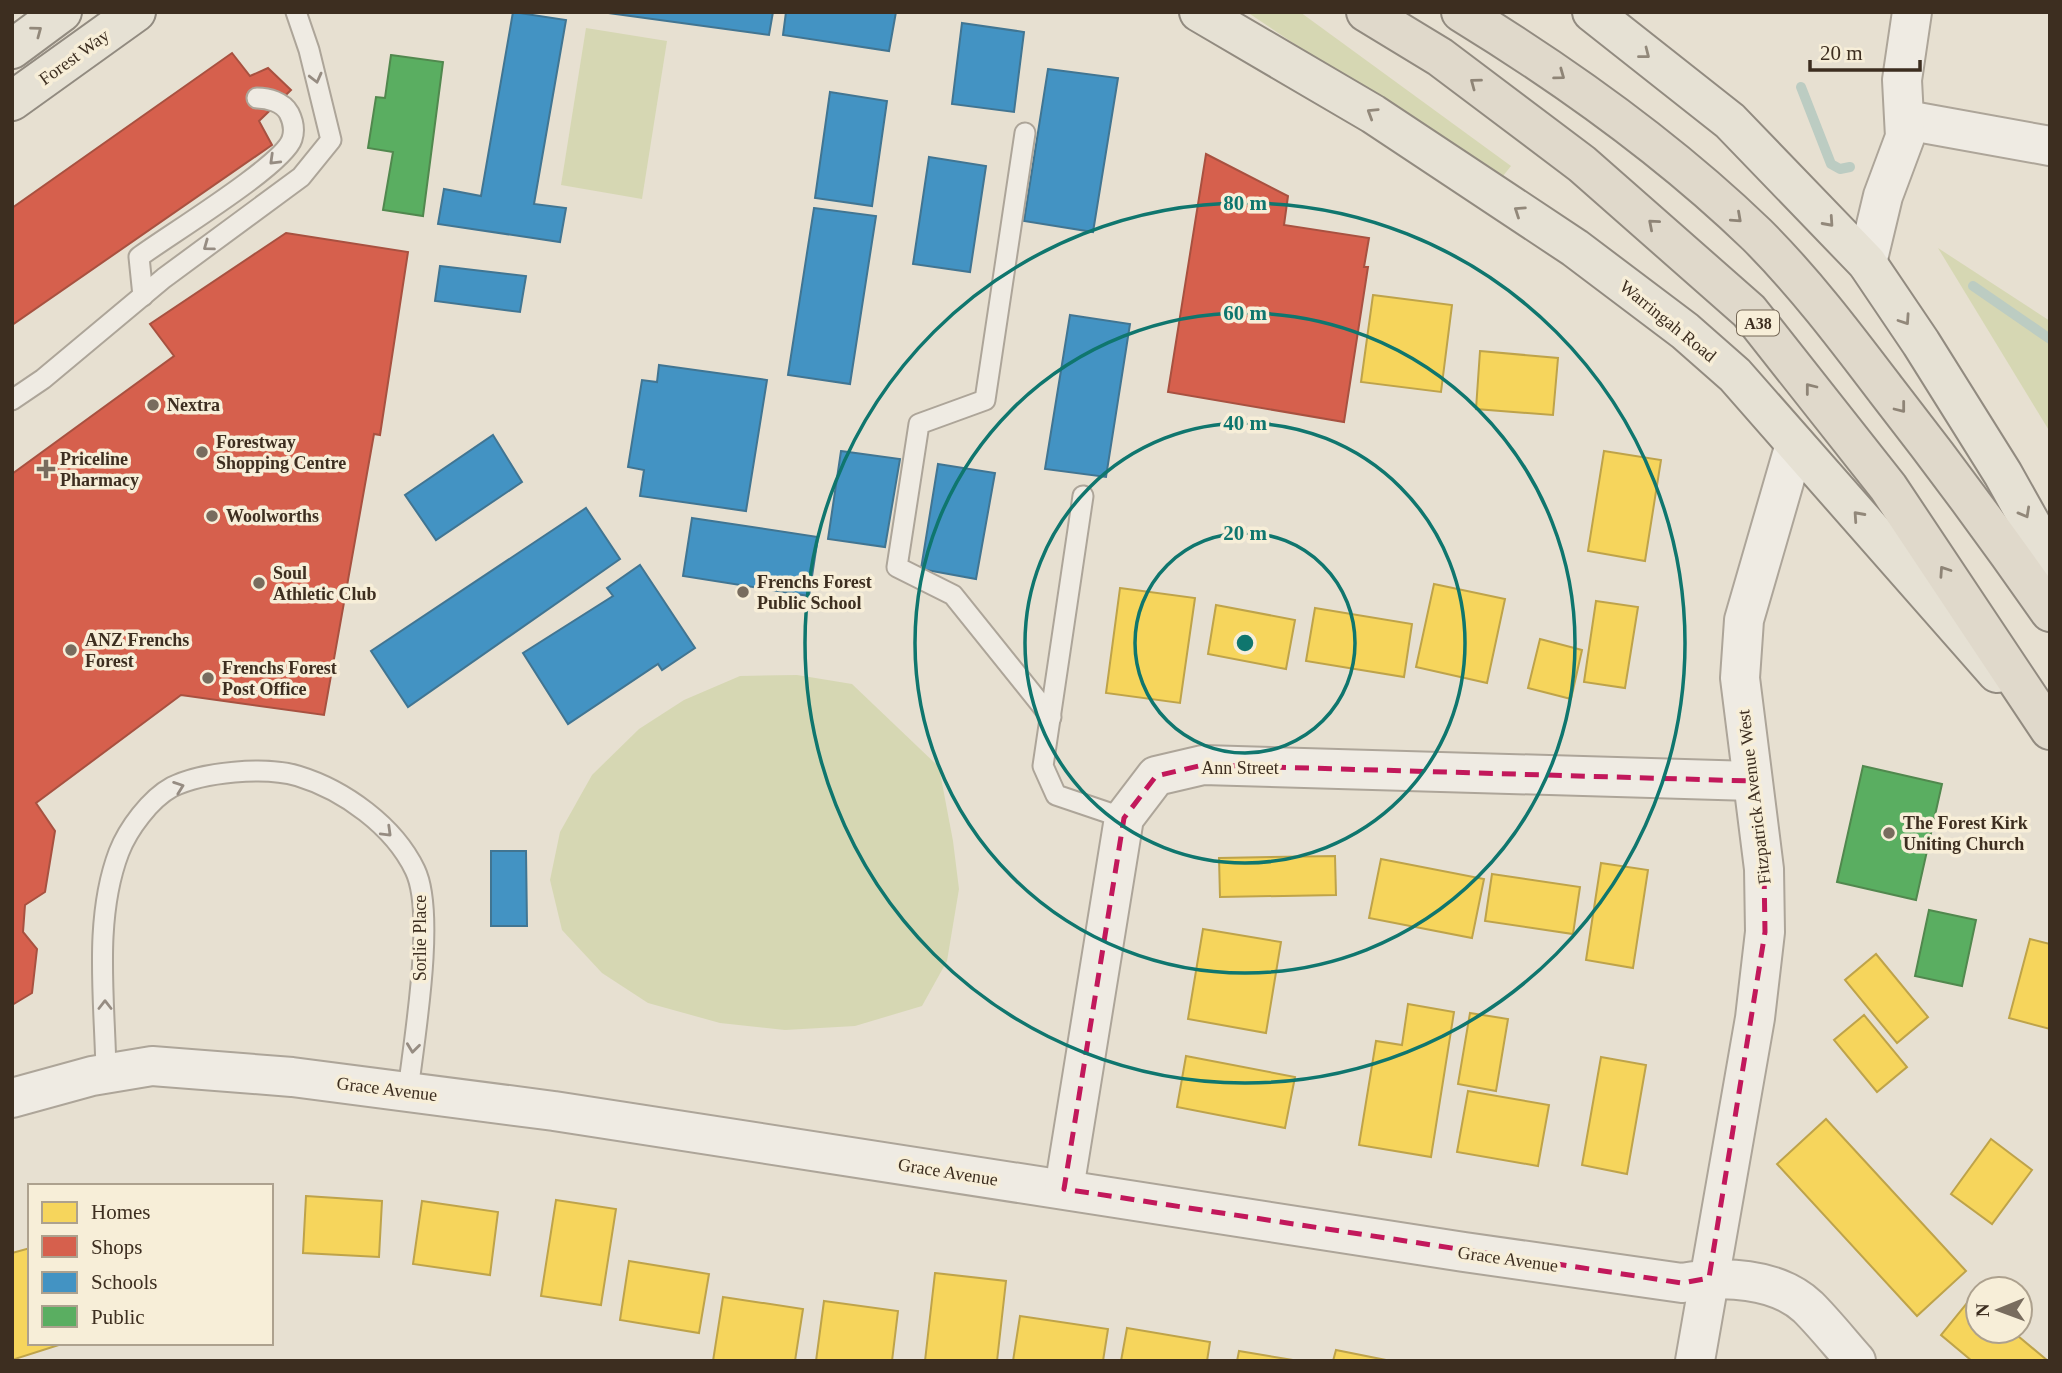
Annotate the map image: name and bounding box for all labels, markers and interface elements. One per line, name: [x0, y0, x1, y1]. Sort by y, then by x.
street label: Forest Way: [35, 25, 113, 89]
one-way arrow: [29, 26, 42, 39]
scale bar: [1810, 28, 1920, 72]
text: 20 m: [1820, 41, 1863, 65]
one-way arrow: [1638, 46, 1650, 59]
one-way arrow: [1552, 67, 1565, 80]
one-way arrow: [308, 71, 322, 83]
one-way arrow: [1470, 79, 1482, 91]
one-way arrow: [1366, 109, 1379, 122]
one-way arrow: [269, 151, 282, 164]
text: 80 m: [1223, 191, 1267, 215]
one-way arrow: [1513, 206, 1526, 219]
one-way arrow: [1729, 209, 1742, 222]
one-way arrow: [1821, 214, 1833, 227]
one-way arrow: [1648, 220, 1661, 232]
one-way arrow: [203, 238, 216, 250]
street label: Warringah Road: [1616, 276, 1720, 366]
text: 60 m: [1223, 301, 1267, 325]
road number: A38: [1737, 310, 1779, 336]
one-way arrow: [1897, 312, 1910, 325]
one-way arrow: [1805, 383, 1818, 395]
place label: Nextra: [167, 395, 220, 415]
marker: Nextra: [145, 397, 161, 413]
one-way arrow: [1892, 401, 1905, 413]
text: 40 m: [1223, 411, 1267, 435]
place label: Forestway Shopping Centre: [216, 432, 346, 473]
marker: Forestway Shopping Centre: [194, 444, 210, 460]
place label: Priceline Pharmacy: [60, 449, 139, 490]
marker: Priceline Pharmacy: [38, 461, 54, 477]
place label: Woolworths: [226, 506, 319, 526]
one-way arrow: [2017, 506, 2030, 518]
marker: Woolworths: [204, 508, 220, 524]
one-way arrow: [1854, 511, 1867, 524]
text: 20 m: [1223, 521, 1267, 545]
place label: Soul Athletic Club: [273, 563, 377, 604]
one-way arrow: [1940, 566, 1953, 579]
place label: Frenchs Forest Public School: [757, 572, 872, 613]
marker: Soul Athletic Club: [251, 575, 267, 591]
marker: Frenchs Forest Public School: [735, 584, 751, 600]
place label: ANZ Frenchs Forest: [85, 630, 189, 671]
centre of rings: [1233, 631, 1257, 655]
marker: ANZ Frenchs Forest: [63, 642, 79, 658]
place label: Frenchs Forest Post Office: [222, 658, 337, 699]
marker: Frenchs Forest Post Office: [200, 670, 216, 686]
street label: Fitzpatrick Avenue West: [1733, 709, 1775, 885]
street label: Ann Street: [1201, 758, 1279, 778]
one-way arrow: [172, 781, 185, 795]
place label: The Forest Kirk Uniting Church: [1903, 813, 2028, 854]
one-way arrow: [379, 823, 392, 836]
marker: The Forest Kirk Uniting Church: [1881, 825, 1897, 841]
street label: Sorlie Place: [410, 895, 430, 981]
one-way arrow: [97, 999, 113, 1010]
one-way arrow: [406, 1042, 421, 1054]
street label: Grace Avenue: [336, 1073, 438, 1105]
street label: Grace Avenue: [897, 1154, 1000, 1190]
legend: [28, 1184, 273, 1345]
text: Homes: [91, 1200, 151, 1224]
text: Shops: [91, 1235, 142, 1259]
street label: Grace Avenue: [1457, 1242, 1559, 1276]
text: Schools: [91, 1270, 158, 1294]
north arrow: [1964, 1275, 2034, 1345]
text: N: [1972, 1303, 1993, 1317]
text: Public: [91, 1305, 145, 1329]

